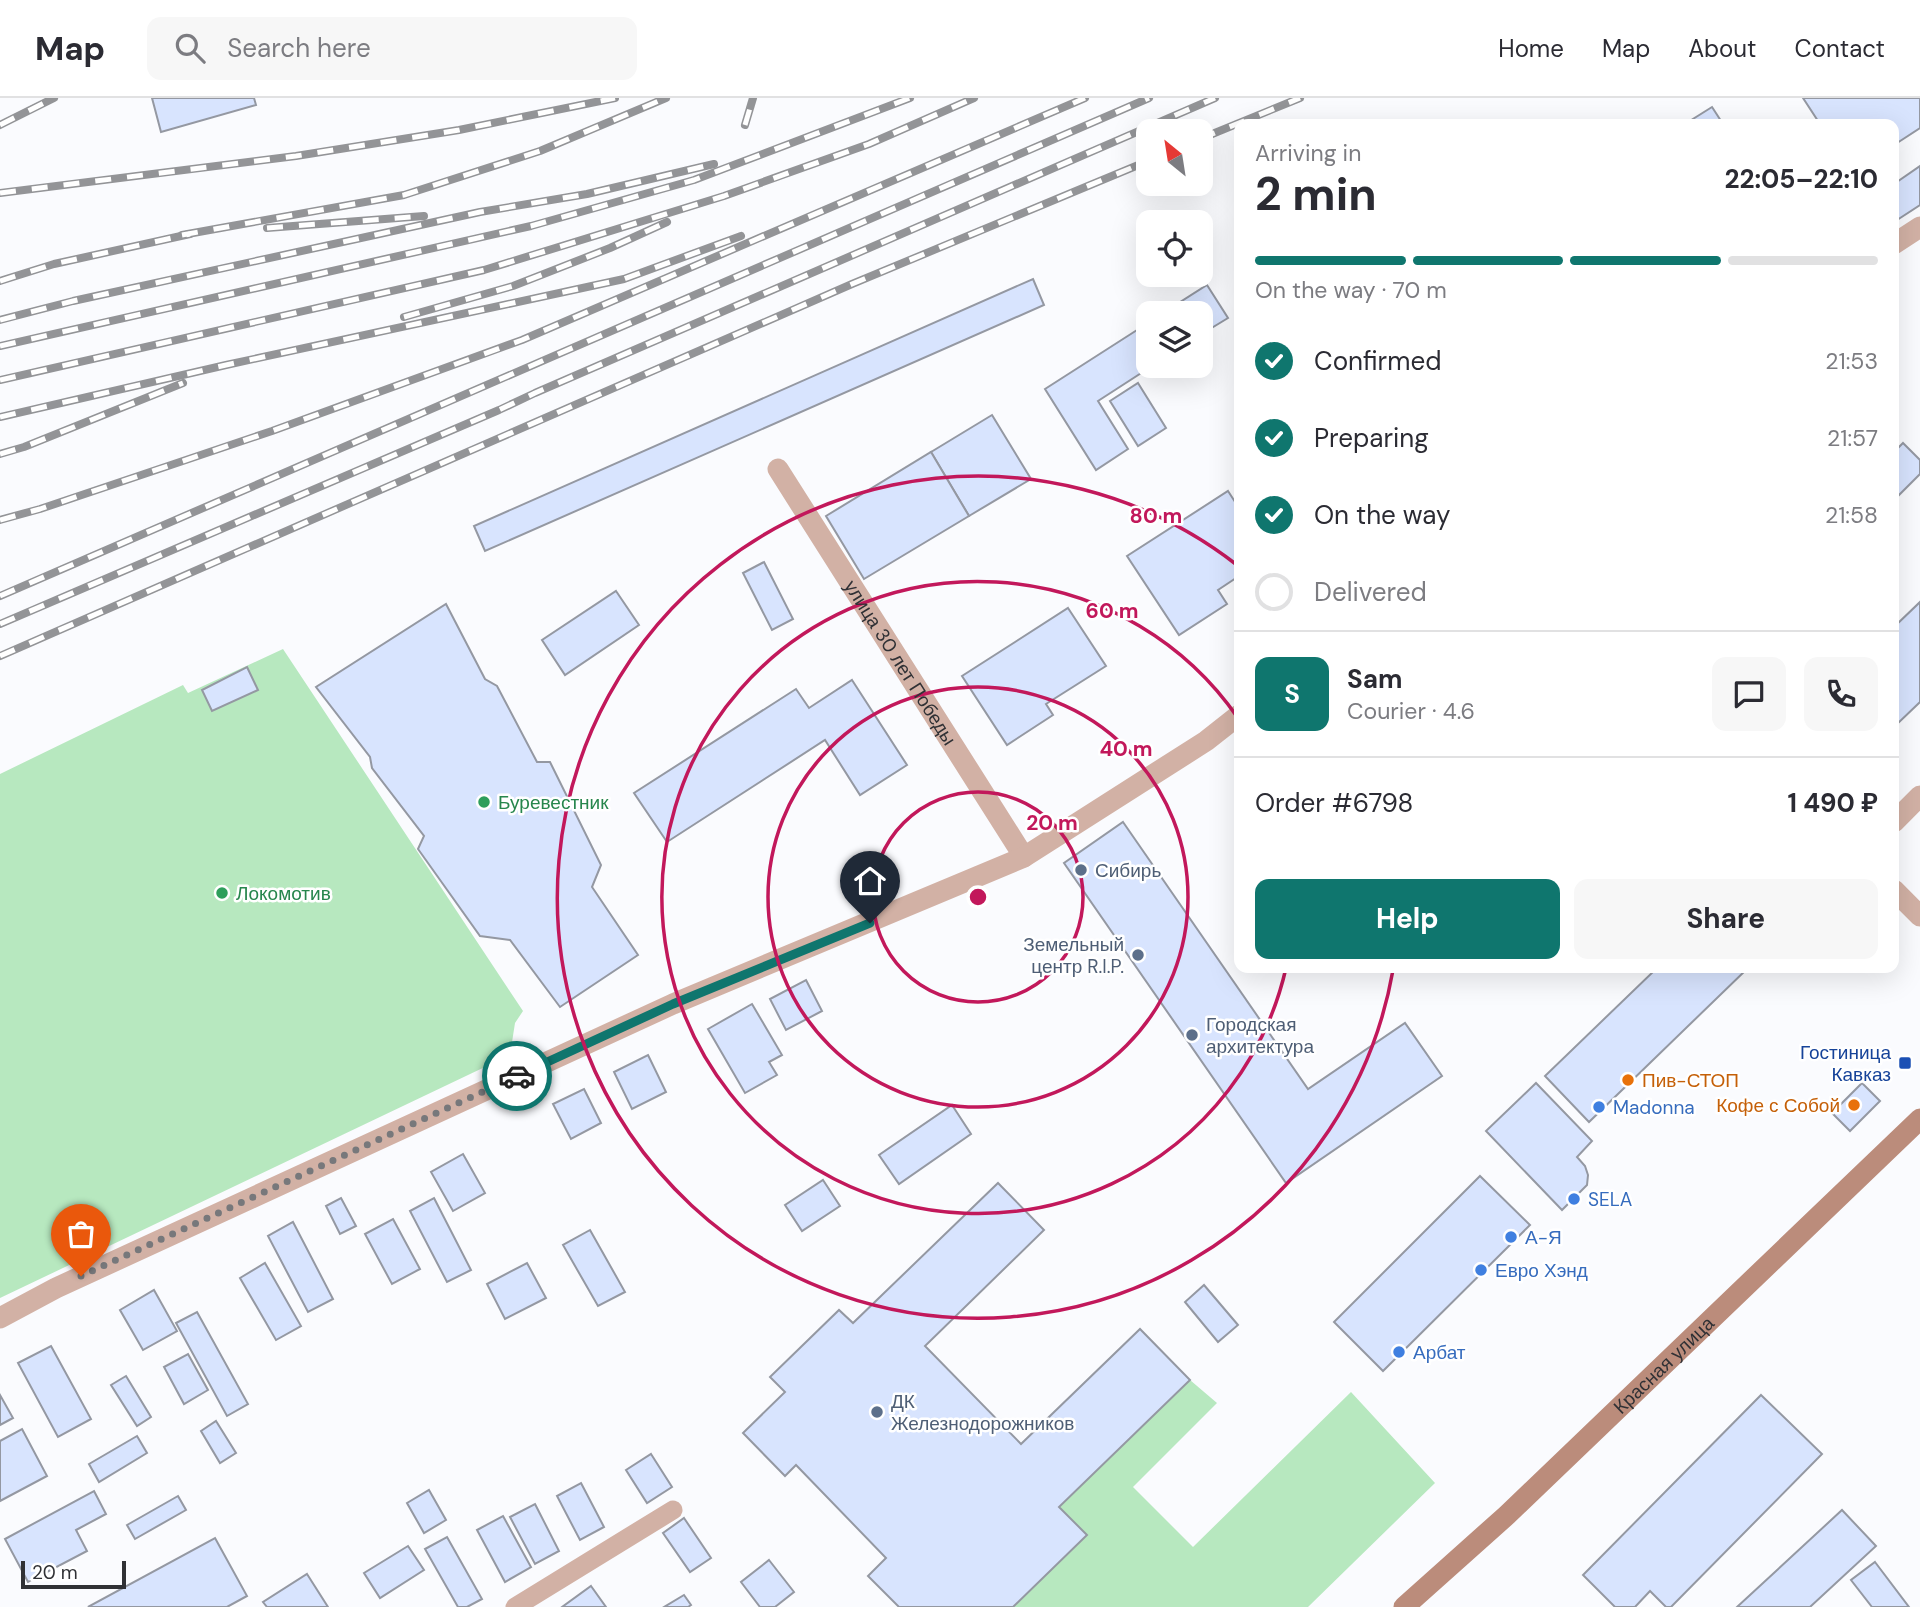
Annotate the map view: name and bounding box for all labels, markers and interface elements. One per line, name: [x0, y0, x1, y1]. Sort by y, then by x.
search box: [147, 17, 637, 80]
text: Map: [35, 27, 105, 70]
icon: search: [171, 29, 209, 67]
text: Search here: [227, 31, 371, 65]
text: Home: [1498, 33, 1564, 64]
text: Map: [1602, 33, 1650, 64]
text: About: [1688, 33, 1757, 64]
text: Contact: [1795, 33, 1885, 64]
north arrow: [1136, 119, 1213, 196]
map controls: [1136, 119, 1213, 378]
text: Arriving in: [1255, 138, 1361, 168]
text: 22:05–22:10: [1724, 162, 1878, 196]
text: 2 min: [1255, 164, 1377, 224]
button: locate: [1136, 210, 1213, 287]
text: On the way · 70 m: [1255, 275, 1447, 305]
button: layers: [1136, 301, 1213, 378]
icon: check: [1255, 342, 1293, 380]
text: Confirmed: [1314, 344, 1441, 378]
text: 21:53: [1825, 346, 1878, 376]
icon: check: [1255, 419, 1293, 457]
text: Preparing: [1314, 421, 1429, 455]
text: 21:57: [1827, 423, 1878, 453]
icon: check: [1255, 496, 1293, 534]
text: On the way: [1314, 498, 1450, 532]
text: 21:58: [1825, 500, 1878, 530]
text: 80 m: [1130, 502, 1182, 530]
street label: улица 30 лет Победы: [839, 575, 962, 750]
text: Delivered: [1314, 575, 1427, 609]
text: 60 m: [1086, 597, 1138, 625]
button: chat: [1712, 657, 1786, 731]
button: phone: [1804, 657, 1878, 731]
text: Sam: [1347, 662, 1402, 696]
text: S: [1284, 677, 1300, 711]
text: Courier · 4.6: [1347, 696, 1475, 726]
text: 40 m: [1099, 735, 1153, 763]
text: Order #6798: [1255, 786, 1413, 820]
text: 1 490 ₽: [1788, 786, 1878, 820]
place label: Буревестник: [498, 790, 609, 815]
marker: Буревестник: [476, 794, 492, 810]
text: 20 m: [1026, 809, 1078, 837]
pin: [840, 851, 900, 923]
place label: Сибирь: [1095, 858, 1161, 883]
icon: home: [851, 862, 889, 900]
marker: Сибирь: [1073, 862, 1089, 878]
button: Help: [1255, 879, 1560, 959]
button: Share: [1574, 879, 1878, 959]
place label: Локомотив: [236, 881, 331, 906]
marker: Локомотив: [214, 885, 230, 901]
centre of rings: [966, 885, 990, 909]
place label: Земельный центр R.I.P.: [1023, 932, 1124, 979]
marker: Земельный центр R.I.P.: [1130, 947, 1146, 963]
place label: Городская архитектура: [1206, 1012, 1314, 1059]
marker: Городская архитектура: [1184, 1027, 1200, 1043]
place label: Гостиница Кавказ: [1800, 1040, 1891, 1087]
courier: [482, 1041, 552, 1111]
marker: Гостиница Кавказ: [1897, 1055, 1913, 1071]
icon: car: [498, 1057, 536, 1095]
place label: Пив-СТОП: [1642, 1068, 1739, 1093]
marker: Пив-СТОП: [1620, 1072, 1636, 1088]
place label: Кофе с Собой: [1716, 1093, 1840, 1118]
place label: Madonna: [1613, 1095, 1695, 1120]
marker: Кофе с Собой: [1846, 1097, 1862, 1113]
marker: Madonna: [1591, 1099, 1607, 1115]
place label: SELA: [1588, 1187, 1633, 1212]
marker: SELA: [1566, 1191, 1582, 1207]
pin: [51, 1204, 111, 1276]
icon: bag: [62, 1215, 100, 1253]
place label: А-Я: [1525, 1225, 1562, 1250]
marker: А-Я: [1503, 1229, 1519, 1245]
place label: Евро Хэнд: [1495, 1258, 1588, 1283]
marker: Евро Хэнд: [1473, 1262, 1489, 1278]
street label: Красная улица: [1608, 1310, 1720, 1419]
place label: Арбат: [1413, 1340, 1466, 1365]
marker: Арбат: [1391, 1344, 1407, 1360]
place label: ДК Железнодорожников: [891, 1389, 1074, 1436]
marker: ДК Железнодорожников: [869, 1404, 885, 1420]
scale bar: [21, 1558, 126, 1590]
text: 20 m: [32, 1560, 78, 1585]

